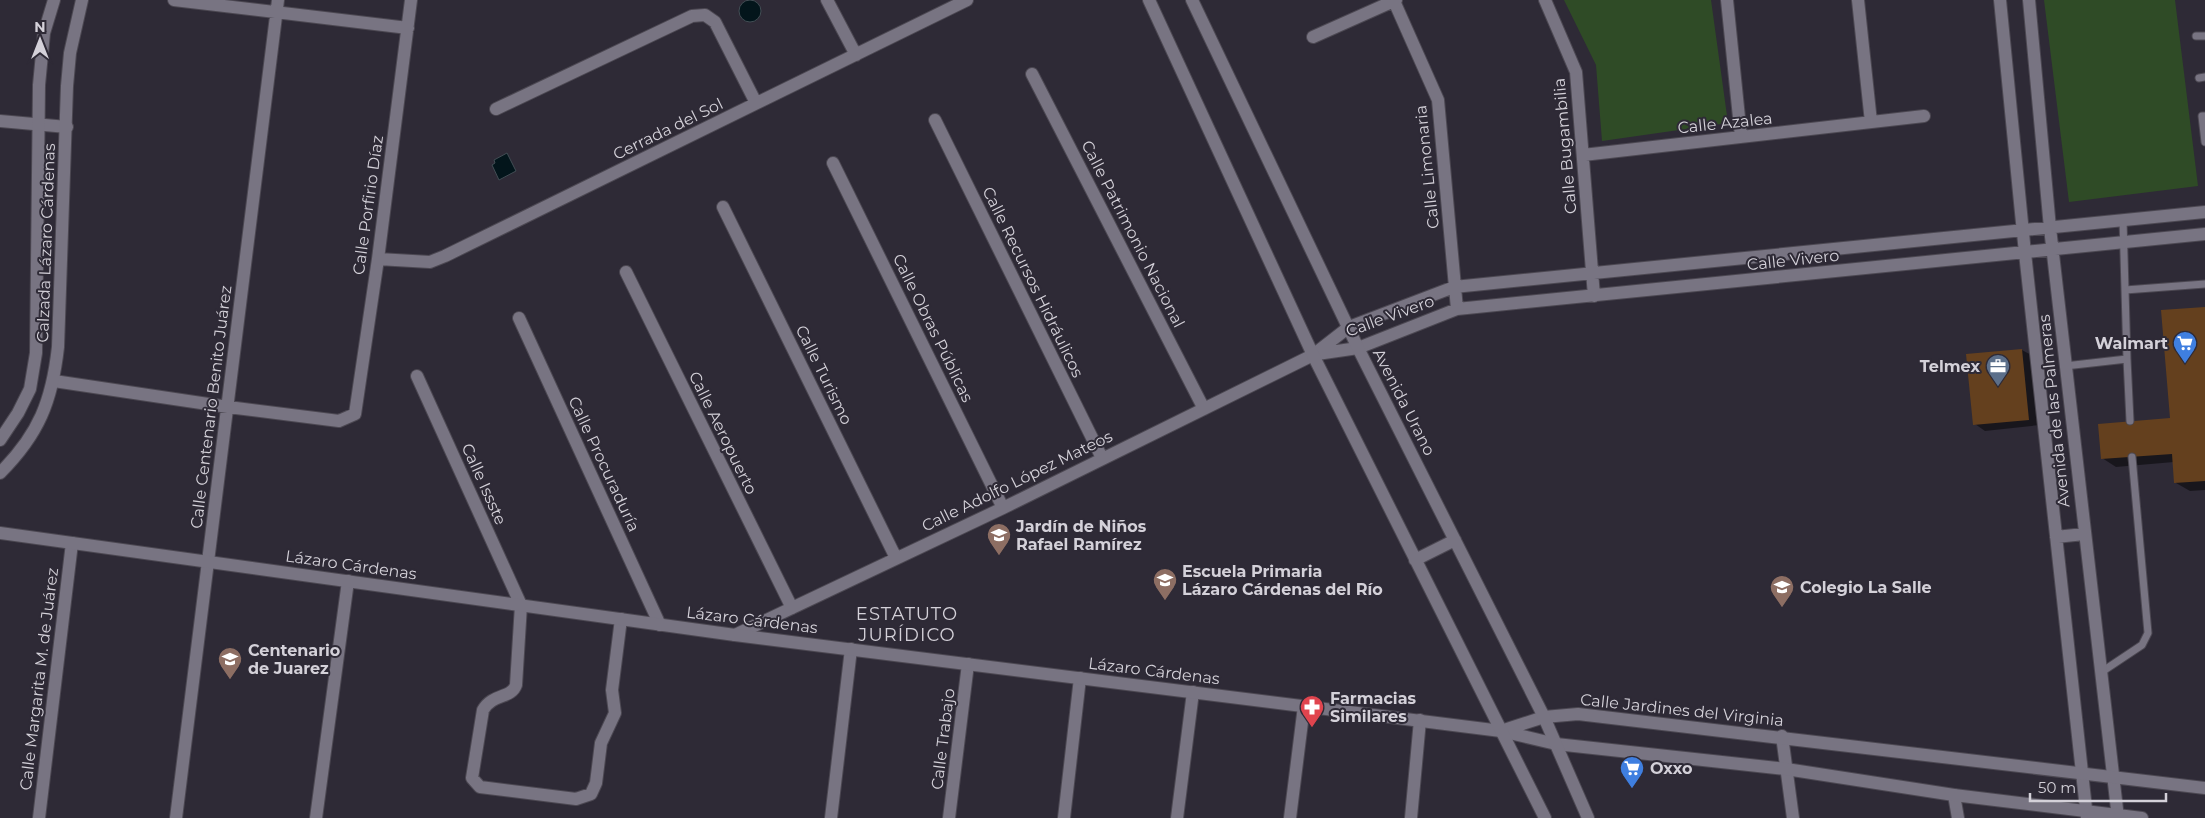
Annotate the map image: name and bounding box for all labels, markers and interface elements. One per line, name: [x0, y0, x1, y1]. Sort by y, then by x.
north arrow: [15, 15, 65, 65]
text: N: [34, 18, 46, 36]
street label: Calle Bugambilia: [1550, 77, 1580, 215]
street label: Cerrada del Sol: [610, 94, 726, 164]
street label: Calle Limonaria: [1411, 104, 1443, 230]
street label: Calle Azalea: [1677, 109, 1773, 137]
street label: Calle Porfirio Díaz: [349, 134, 387, 276]
street label: Calle Patrimonio Nacional: [1077, 137, 1189, 331]
street label: Calzada Lázaro Cárdenas: [33, 143, 59, 343]
street label: Calle Recursos Hidráulicos: [978, 184, 1088, 381]
street label: Calle Vivero: [1746, 246, 1840, 274]
street label: Calle Obras Públicas: [889, 251, 977, 405]
street label: Calle Centenario Benito Juárez: [187, 284, 235, 530]
street label: Calle Vivero: [1343, 291, 1437, 341]
street label: Avenida de las Palmeras: [2034, 313, 2074, 508]
street label: Calle Turismo: [792, 322, 856, 428]
supermarket icon: Walmart: [2172, 330, 2198, 364]
place label: Walmart: [2095, 334, 2168, 353]
street label: Avenida Urano: [1369, 345, 1439, 459]
office icon: Telmex: [1985, 353, 2011, 387]
place label: Telmex: [1920, 357, 1980, 376]
street label: Calle Aeropuerto: [685, 368, 761, 498]
street label: Calle Procuraduría: [564, 393, 644, 535]
street label: Calle Adolfo López Mateos: [919, 426, 1116, 536]
street label: Calle Issste: [458, 440, 510, 528]
place label: Jardín de Niños Rafael Ramírez: [1015, 517, 1147, 554]
school or university icon: Jardín de Niños Rafael Ramírez: [986, 522, 1012, 556]
street label: Lázaro Cárdenas: [284, 546, 418, 584]
place label: Escuela Primaria Lázaro Cárdenas del Río: [1182, 562, 1383, 599]
street label: Calle Margarita M. de Juárez: [16, 566, 62, 792]
school or university icon: Escuela Primaria Lázaro Cárdenas del Río: [1152, 567, 1178, 601]
school or university icon: Colegio La Salle: [1769, 574, 1795, 608]
place label: Colegio La Salle: [1800, 578, 1932, 597]
street label: Lázaro Cárdenas: [685, 603, 819, 638]
district label: ESTATUTO JURÍDICO: [856, 603, 958, 646]
place label: Centenario de Juarez: [248, 641, 340, 678]
school or university icon: Centenario de Juarez: [217, 646, 243, 680]
street label: Lázaro Cárdenas: [1087, 654, 1221, 689]
street label: Calle Trabajo: [927, 687, 959, 791]
place label: Farmacias Similares: [1330, 689, 1417, 726]
street label: Calle Jardines del Virginia: [1579, 690, 1785, 730]
pharmacy icon: Farmacias Similares: [1299, 694, 1325, 728]
supermarket icon: Oxxo: [1619, 755, 1645, 789]
place label: Oxxo: [1650, 759, 1693, 778]
scale bar: [2030, 770, 2166, 802]
text: 50 m: [2038, 778, 2076, 797]

